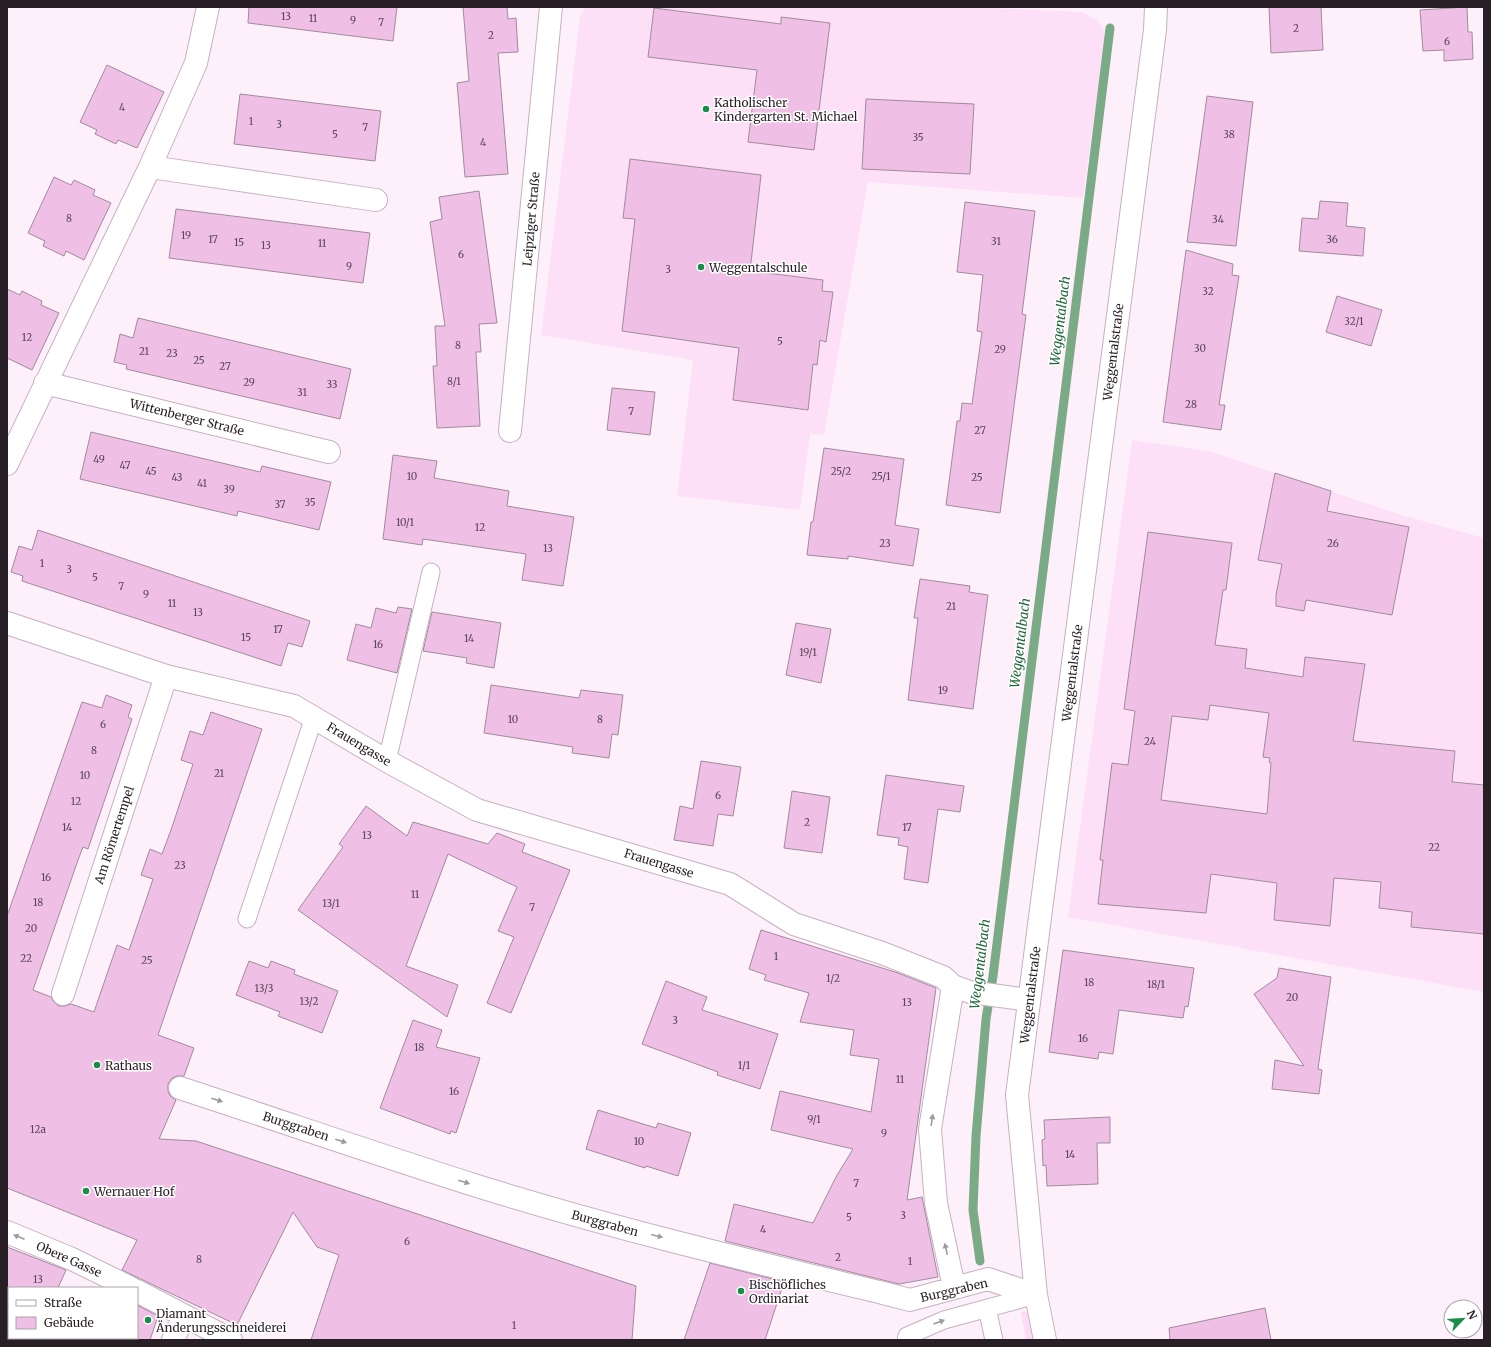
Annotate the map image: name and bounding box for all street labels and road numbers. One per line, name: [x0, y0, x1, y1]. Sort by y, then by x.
street label: Leipziger Straße: [519, 171, 543, 267]
street label: Weggentalstraße: [1099, 303, 1126, 402]
street label: Wittenberger Straße: [127, 395, 246, 438]
street label: Weggentalstraße: [1058, 624, 1085, 723]
street label: Frauengasse: [324, 719, 394, 769]
street label: Am Römertempel: [91, 784, 137, 887]
street label: Frauengasse: [622, 845, 696, 881]
street label: Weggentalstraße: [1016, 946, 1043, 1045]
street label: Burggraben: [261, 1108, 331, 1144]
street label: Burggraben: [570, 1207, 640, 1239]
street label: Obere Gasse: [34, 1238, 104, 1280]
street label: Burggraben: [919, 1275, 989, 1305]

